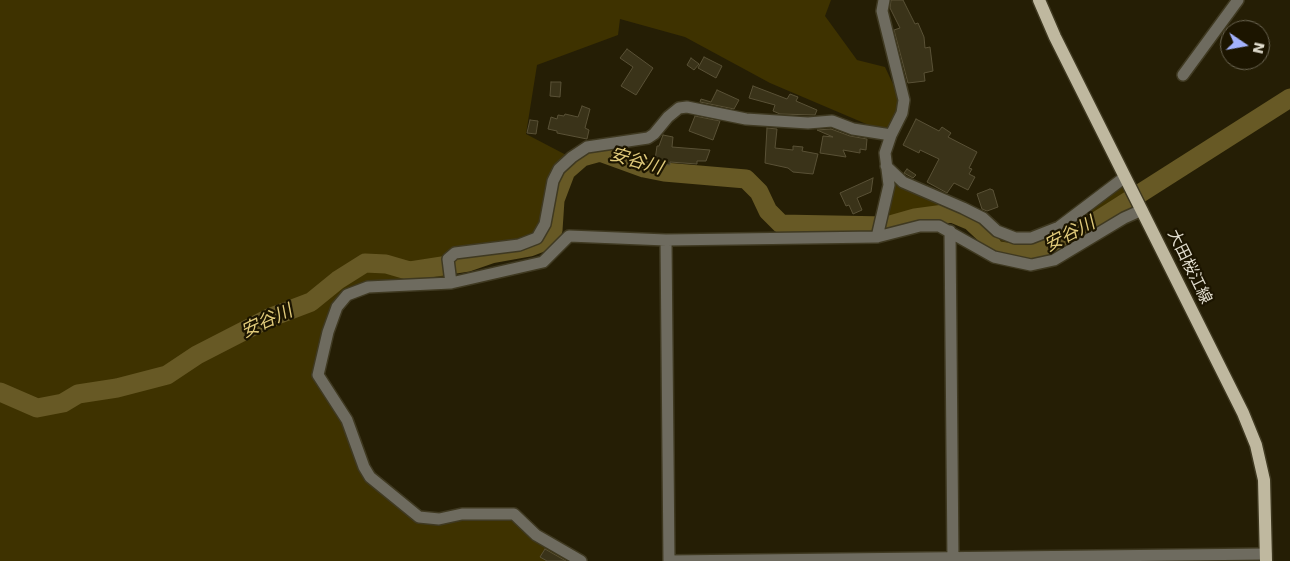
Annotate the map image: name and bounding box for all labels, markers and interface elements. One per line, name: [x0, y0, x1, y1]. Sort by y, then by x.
north arrow: [1220, 20, 1270, 70]
text: N: [1250, 41, 1268, 55]
water label: 安谷川: [607, 144, 665, 180]
water label: 安谷川: [1041, 213, 1099, 257]
street label: 大田桜江線: [1163, 227, 1215, 307]
water label: 安谷川: [238, 301, 296, 343]

